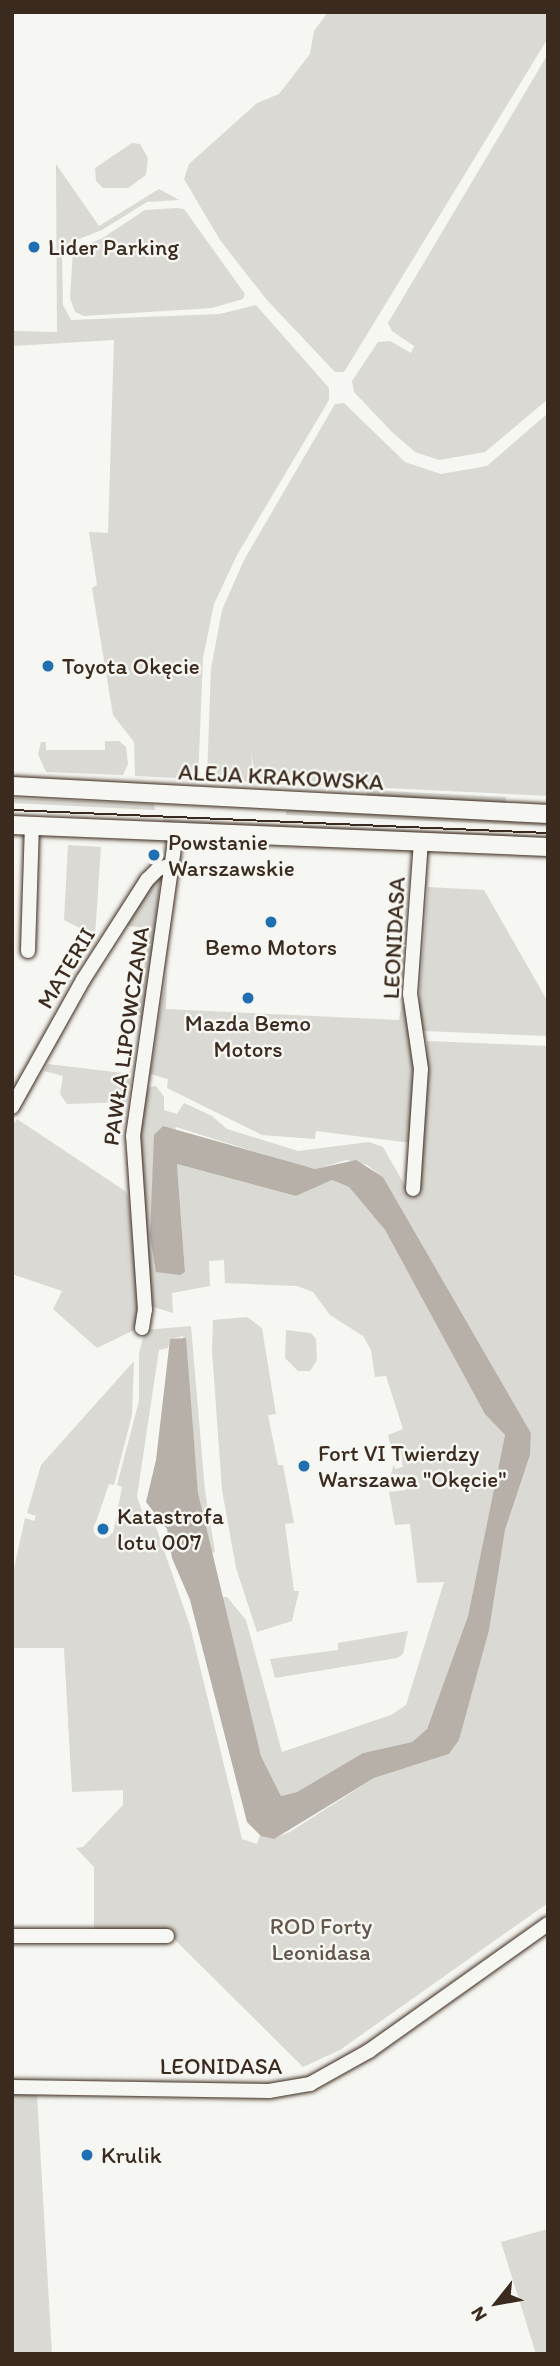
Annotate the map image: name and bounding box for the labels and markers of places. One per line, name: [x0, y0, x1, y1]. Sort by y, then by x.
place label: Lider Parking: [48, 233, 179, 261]
marker: Lider Parking: [26, 239, 42, 255]
place label: Toyota Okęcie: [62, 652, 199, 680]
marker: Toyota Okęcie: [40, 658, 56, 674]
place label: Powstanie Warszawskie: [168, 828, 295, 882]
marker: Powstanie Warszawskie: [146, 847, 162, 863]
marker: Bemo Motors: [263, 914, 279, 930]
place label: Bemo Motors: [205, 933, 337, 961]
marker: Mazda Bemo Motors: [240, 990, 256, 1006]
place label: Mazda Bemo Motors: [185, 1009, 311, 1063]
place label: Fort VI Twierdzy Warszawa "Okęcie": [318, 1439, 507, 1493]
marker: Fort VI Twierdzy Warszawa "Okęcie": [296, 1458, 312, 1474]
place label: Katastrofa lotu 007: [117, 1502, 224, 1556]
marker: Katastrofa lotu 007: [95, 1521, 111, 1537]
place label: Krulik: [101, 2141, 162, 2169]
marker: Krulik: [79, 2147, 95, 2163]

